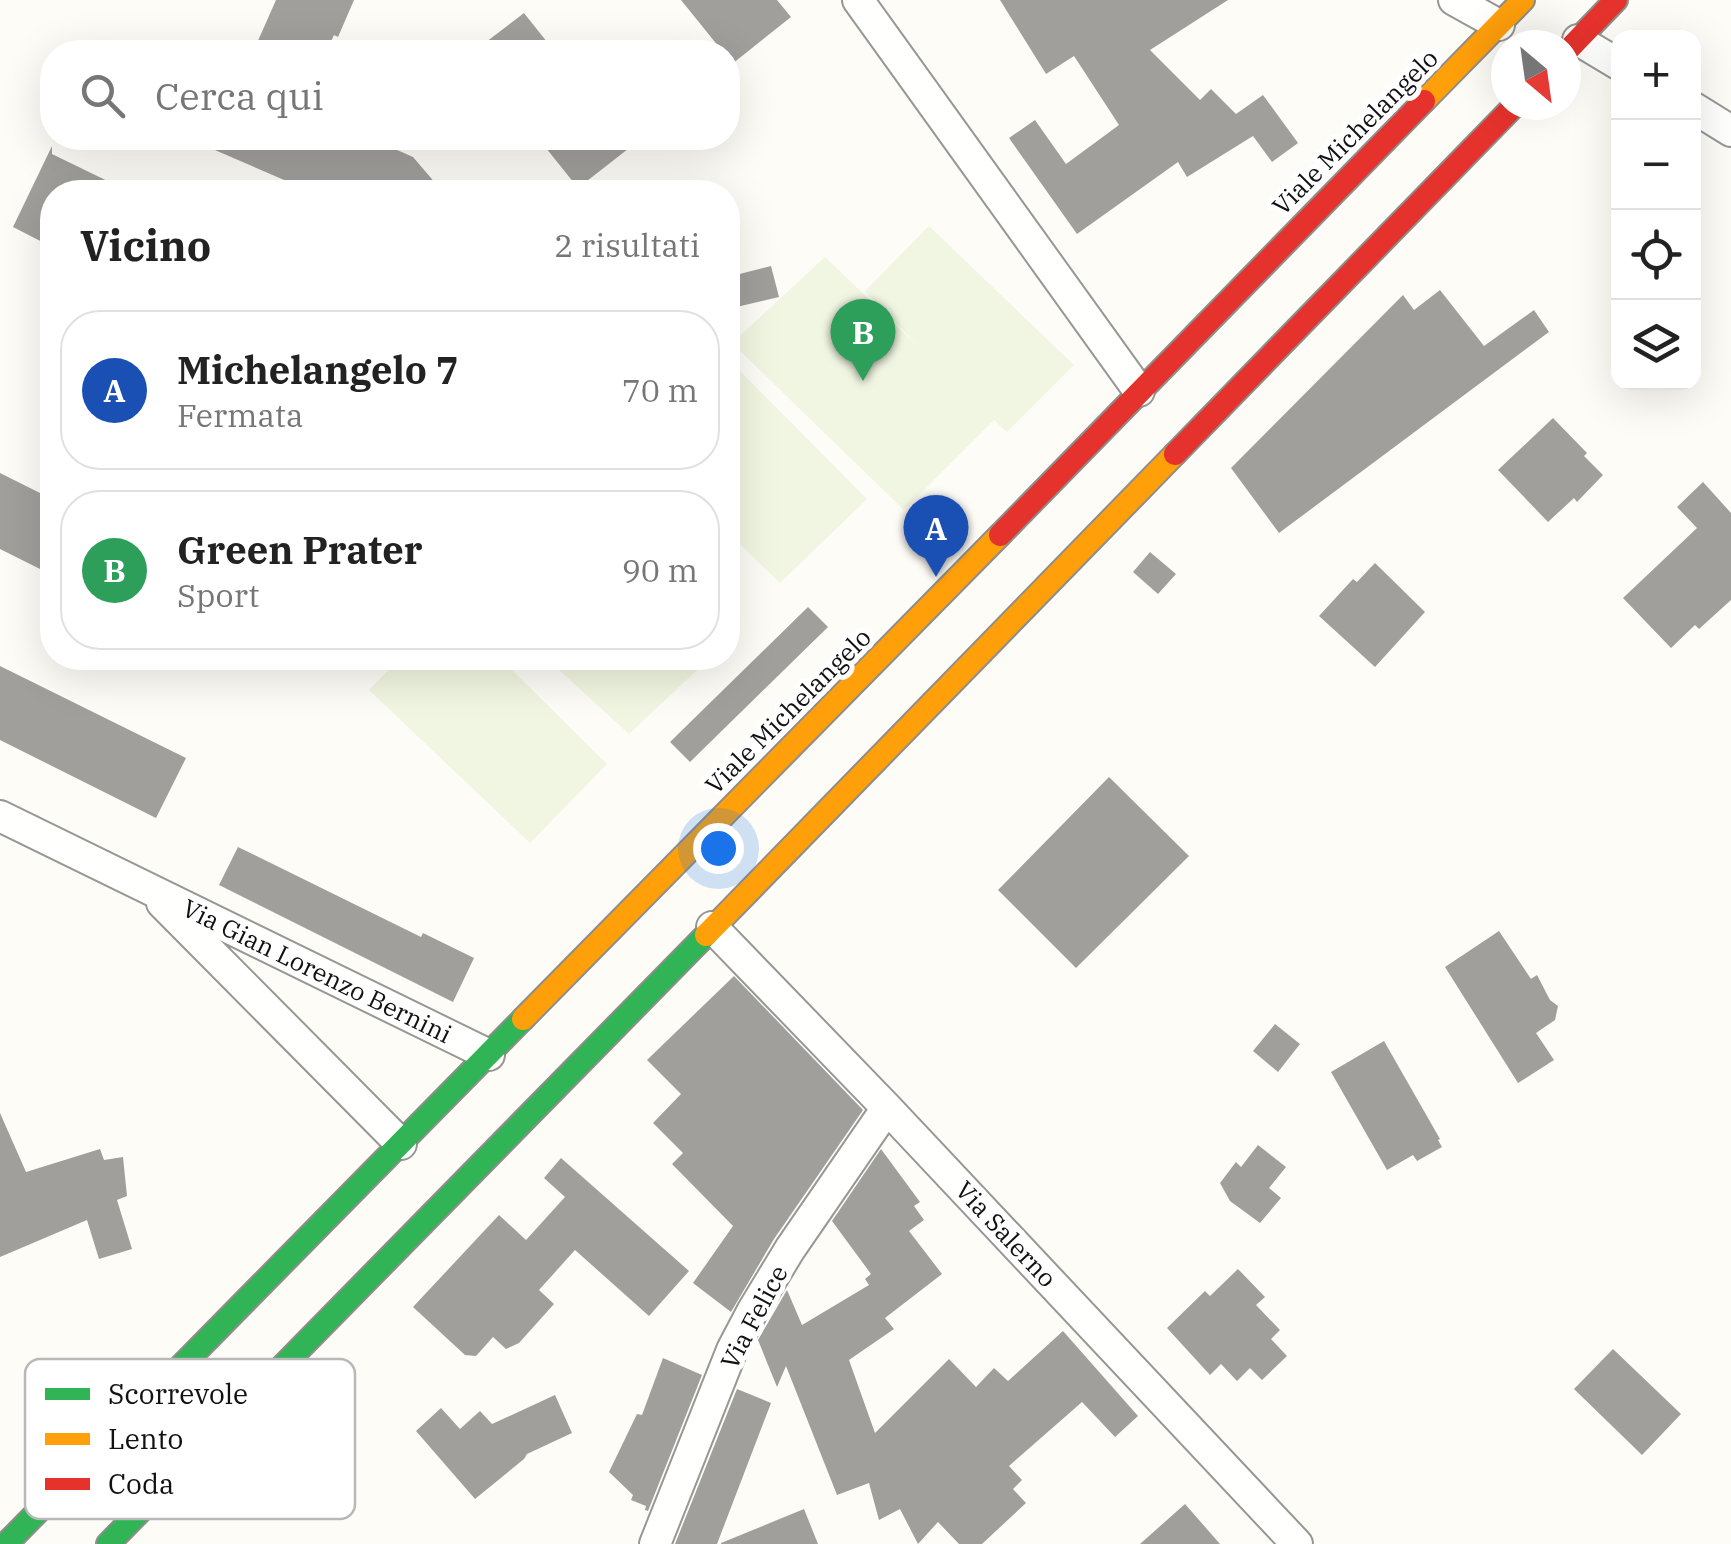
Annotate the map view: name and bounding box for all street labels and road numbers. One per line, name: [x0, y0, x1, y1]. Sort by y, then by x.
street label: Viale Michelangelo: [1265, 42, 1445, 222]
street label: Viale Michelangelo: [698, 621, 878, 801]
street label: Via Gian Lorenzo Bernini: [177, 891, 457, 1050]
street label: Via Salerno: [949, 1173, 1064, 1294]
street label: Via Felice: [712, 1259, 795, 1374]

